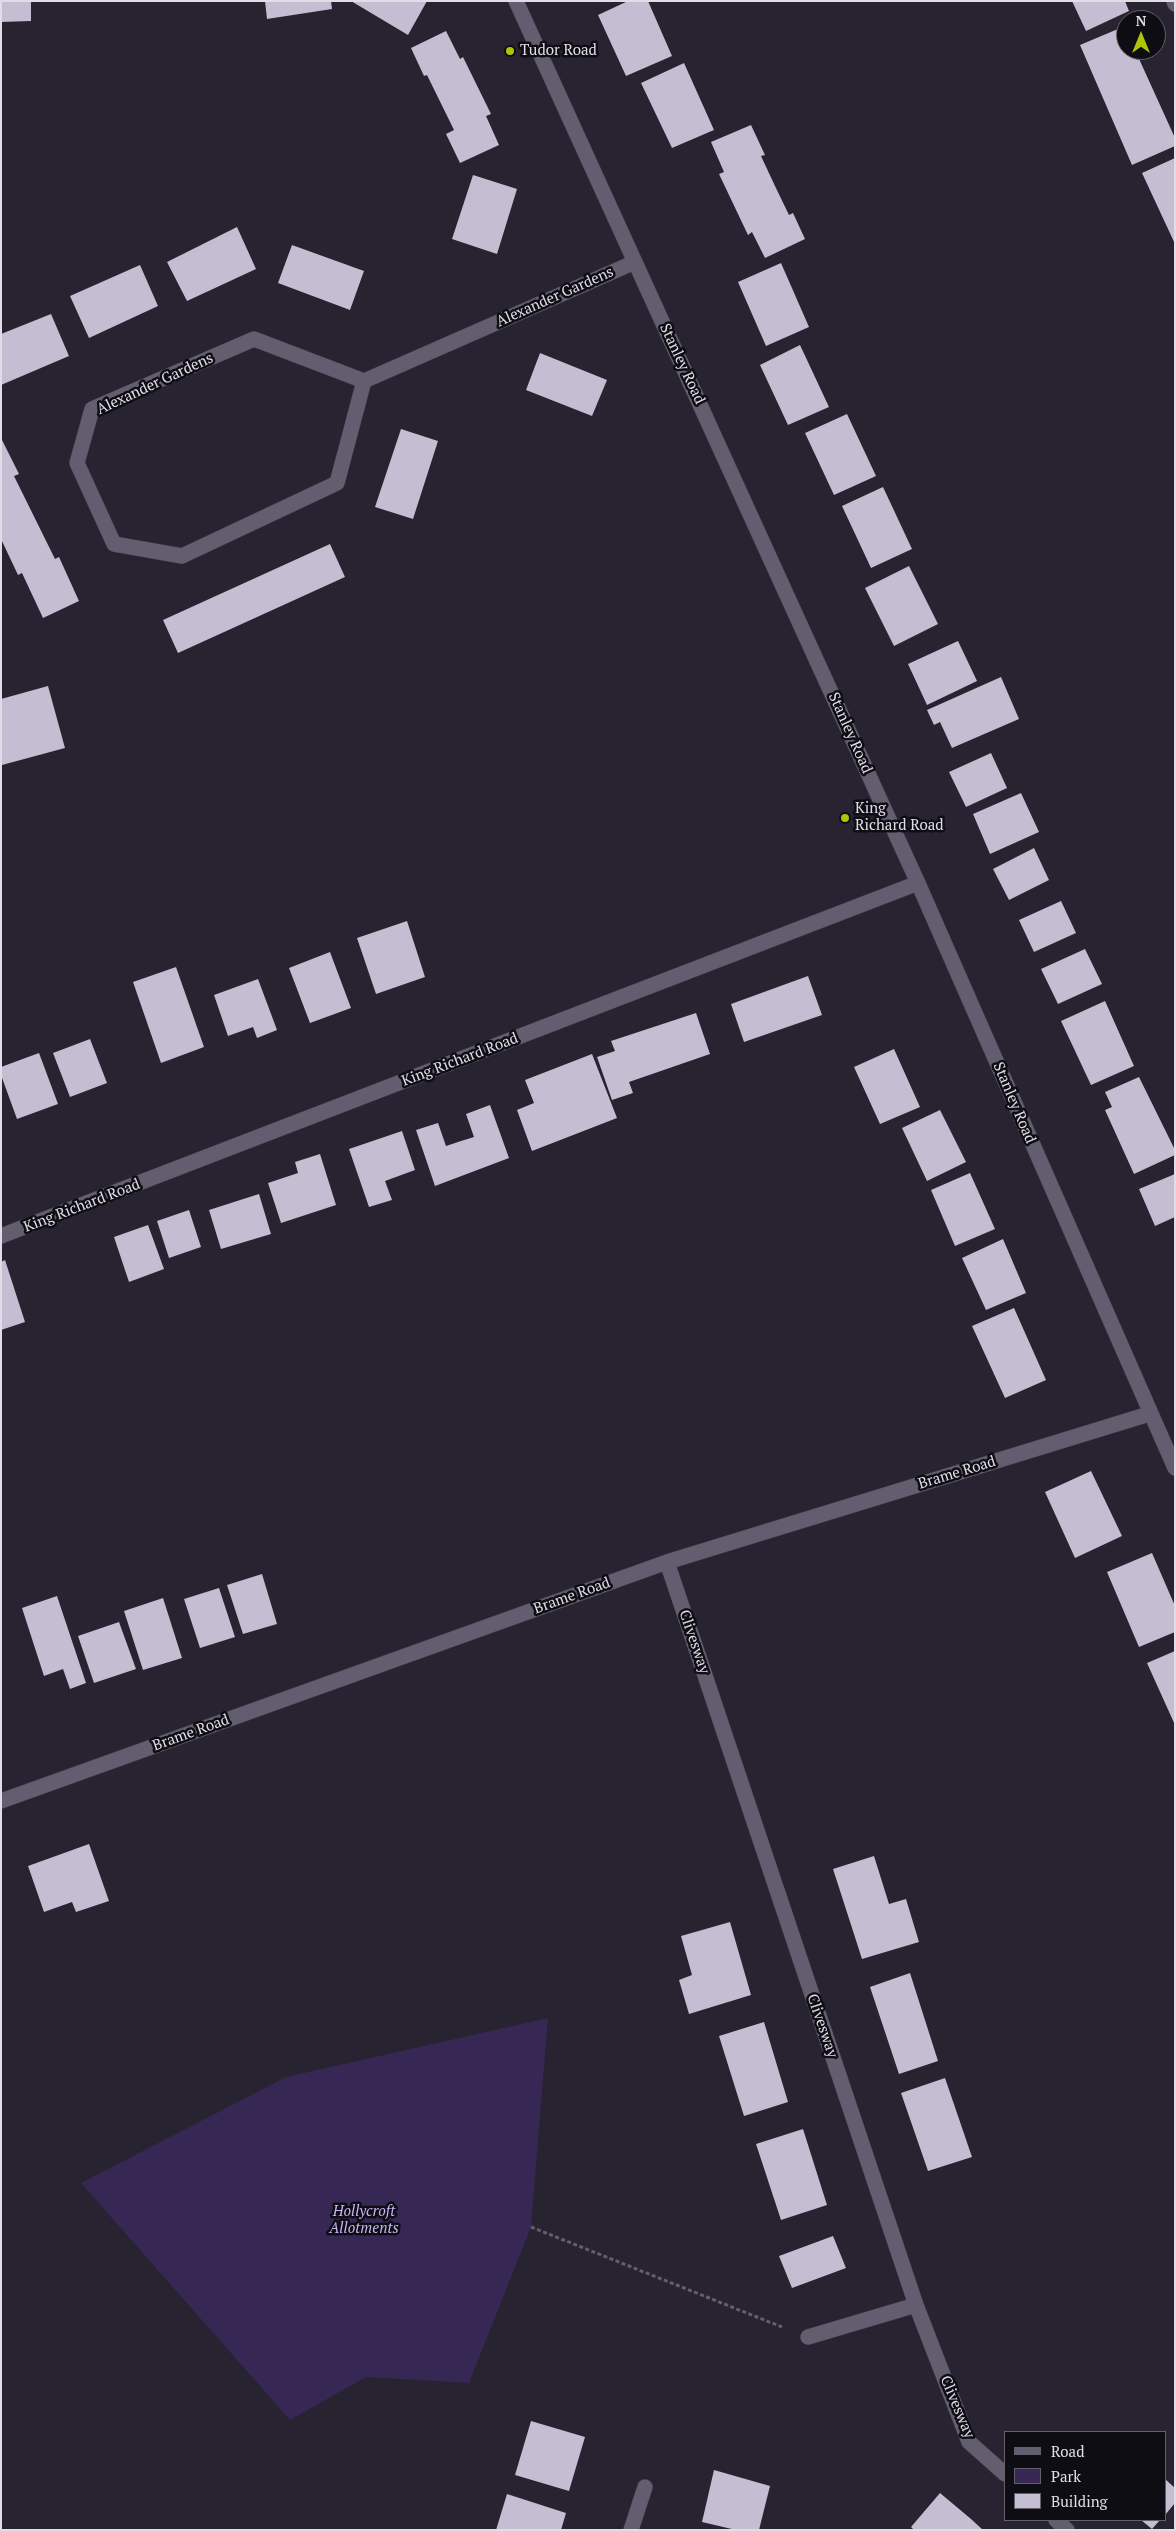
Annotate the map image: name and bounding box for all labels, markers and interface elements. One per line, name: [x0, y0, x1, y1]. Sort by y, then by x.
north arrow: [1116, 10, 1166, 60]
text: N: [1136, 11, 1146, 30]
place label: Tudor Road: [520, 42, 597, 60]
marker: Tudor Road: [504, 45, 516, 57]
street label: Alexander Gardens: [494, 263, 616, 331]
street label: Stanley Road: [656, 321, 708, 407]
street label: Alexander Gardens: [94, 349, 216, 419]
street label: Stanley Road: [824, 690, 876, 776]
place label: King Richard Road: [855, 800, 944, 835]
marker: King Richard Road: [839, 812, 851, 824]
street label: King Richard Road: [399, 1030, 521, 1090]
street label: Stanley Road: [989, 1060, 1039, 1146]
street label: King Richard Road: [21, 1176, 143, 1236]
street label: Brame Road: [916, 1453, 998, 1493]
street label: Brame Road: [531, 1574, 613, 1618]
street label: Clivesway: [675, 1608, 713, 1676]
street label: Brame Road: [150, 1711, 232, 1755]
street label: Clivesway: [803, 1992, 841, 2060]
park label: Hollycroft Allotments: [329, 2203, 399, 2238]
street label: Clivesway: [936, 2373, 978, 2441]
legend: [1004, 2431, 1166, 2521]
text: Road: [1051, 2441, 1084, 2461]
text: Park: [1051, 2466, 1081, 2486]
text: Building: [1051, 2491, 1108, 2511]

